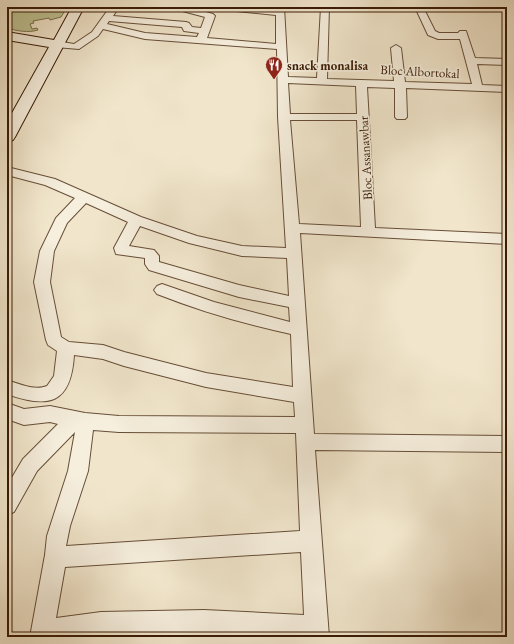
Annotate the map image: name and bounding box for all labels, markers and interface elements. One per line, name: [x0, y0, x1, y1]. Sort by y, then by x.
restaurant icon: snack monalisa: [264, 55, 284, 80]
place label: snack monalisa: [287, 57, 368, 74]
street label: Bloc Albortokal: [380, 61, 460, 82]
street label: Bloc Assanawbar: [355, 115, 376, 201]

